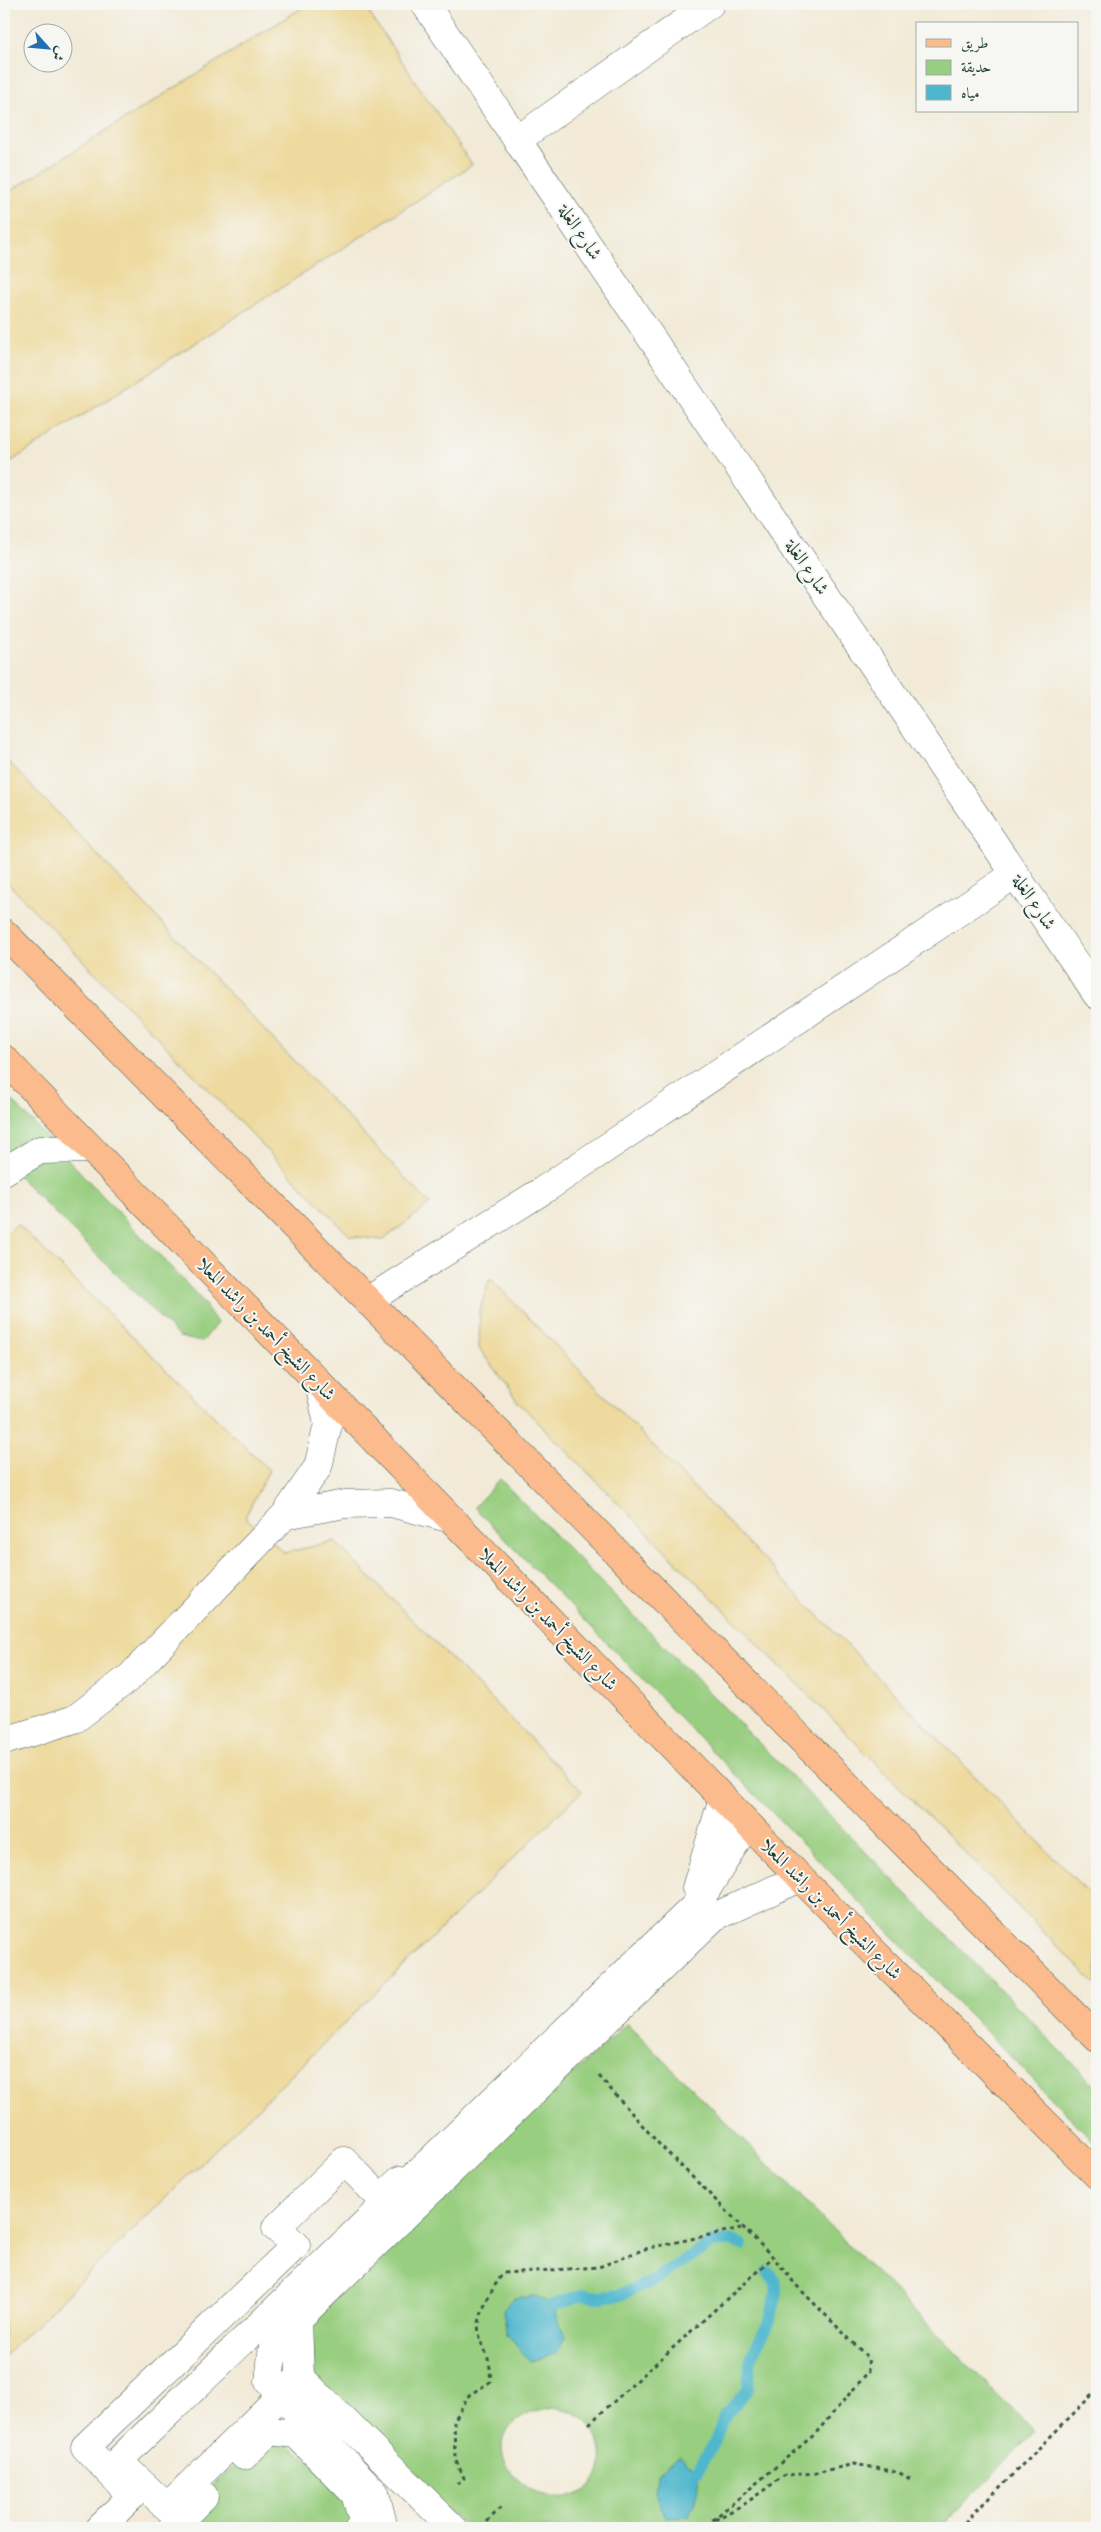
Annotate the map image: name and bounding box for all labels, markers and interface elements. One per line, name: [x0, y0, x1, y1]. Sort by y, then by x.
north arrow: [22, 22, 72, 72]
legend: [916, 22, 1078, 112]
text: طريق: [961, 33, 988, 53]
text: ش: [47, 43, 71, 64]
text: حديقة: [961, 57, 991, 77]
text: مياه: [961, 83, 979, 103]
street label: شارع الغلة: [550, 198, 608, 266]
street label: شارع الغلة: [777, 533, 835, 601]
street label: شارع الغلة: [1004, 868, 1062, 936]
street label: شارع الشيخ أحمد بن راشد المعلا: [188, 1251, 342, 1409]
street label: شارع الشيخ أحمد بن راشد المعلا: [470, 1541, 624, 1699]
street label: شارع الشيخ أحمد بن راشد المعلا: [752, 1832, 908, 1988]

